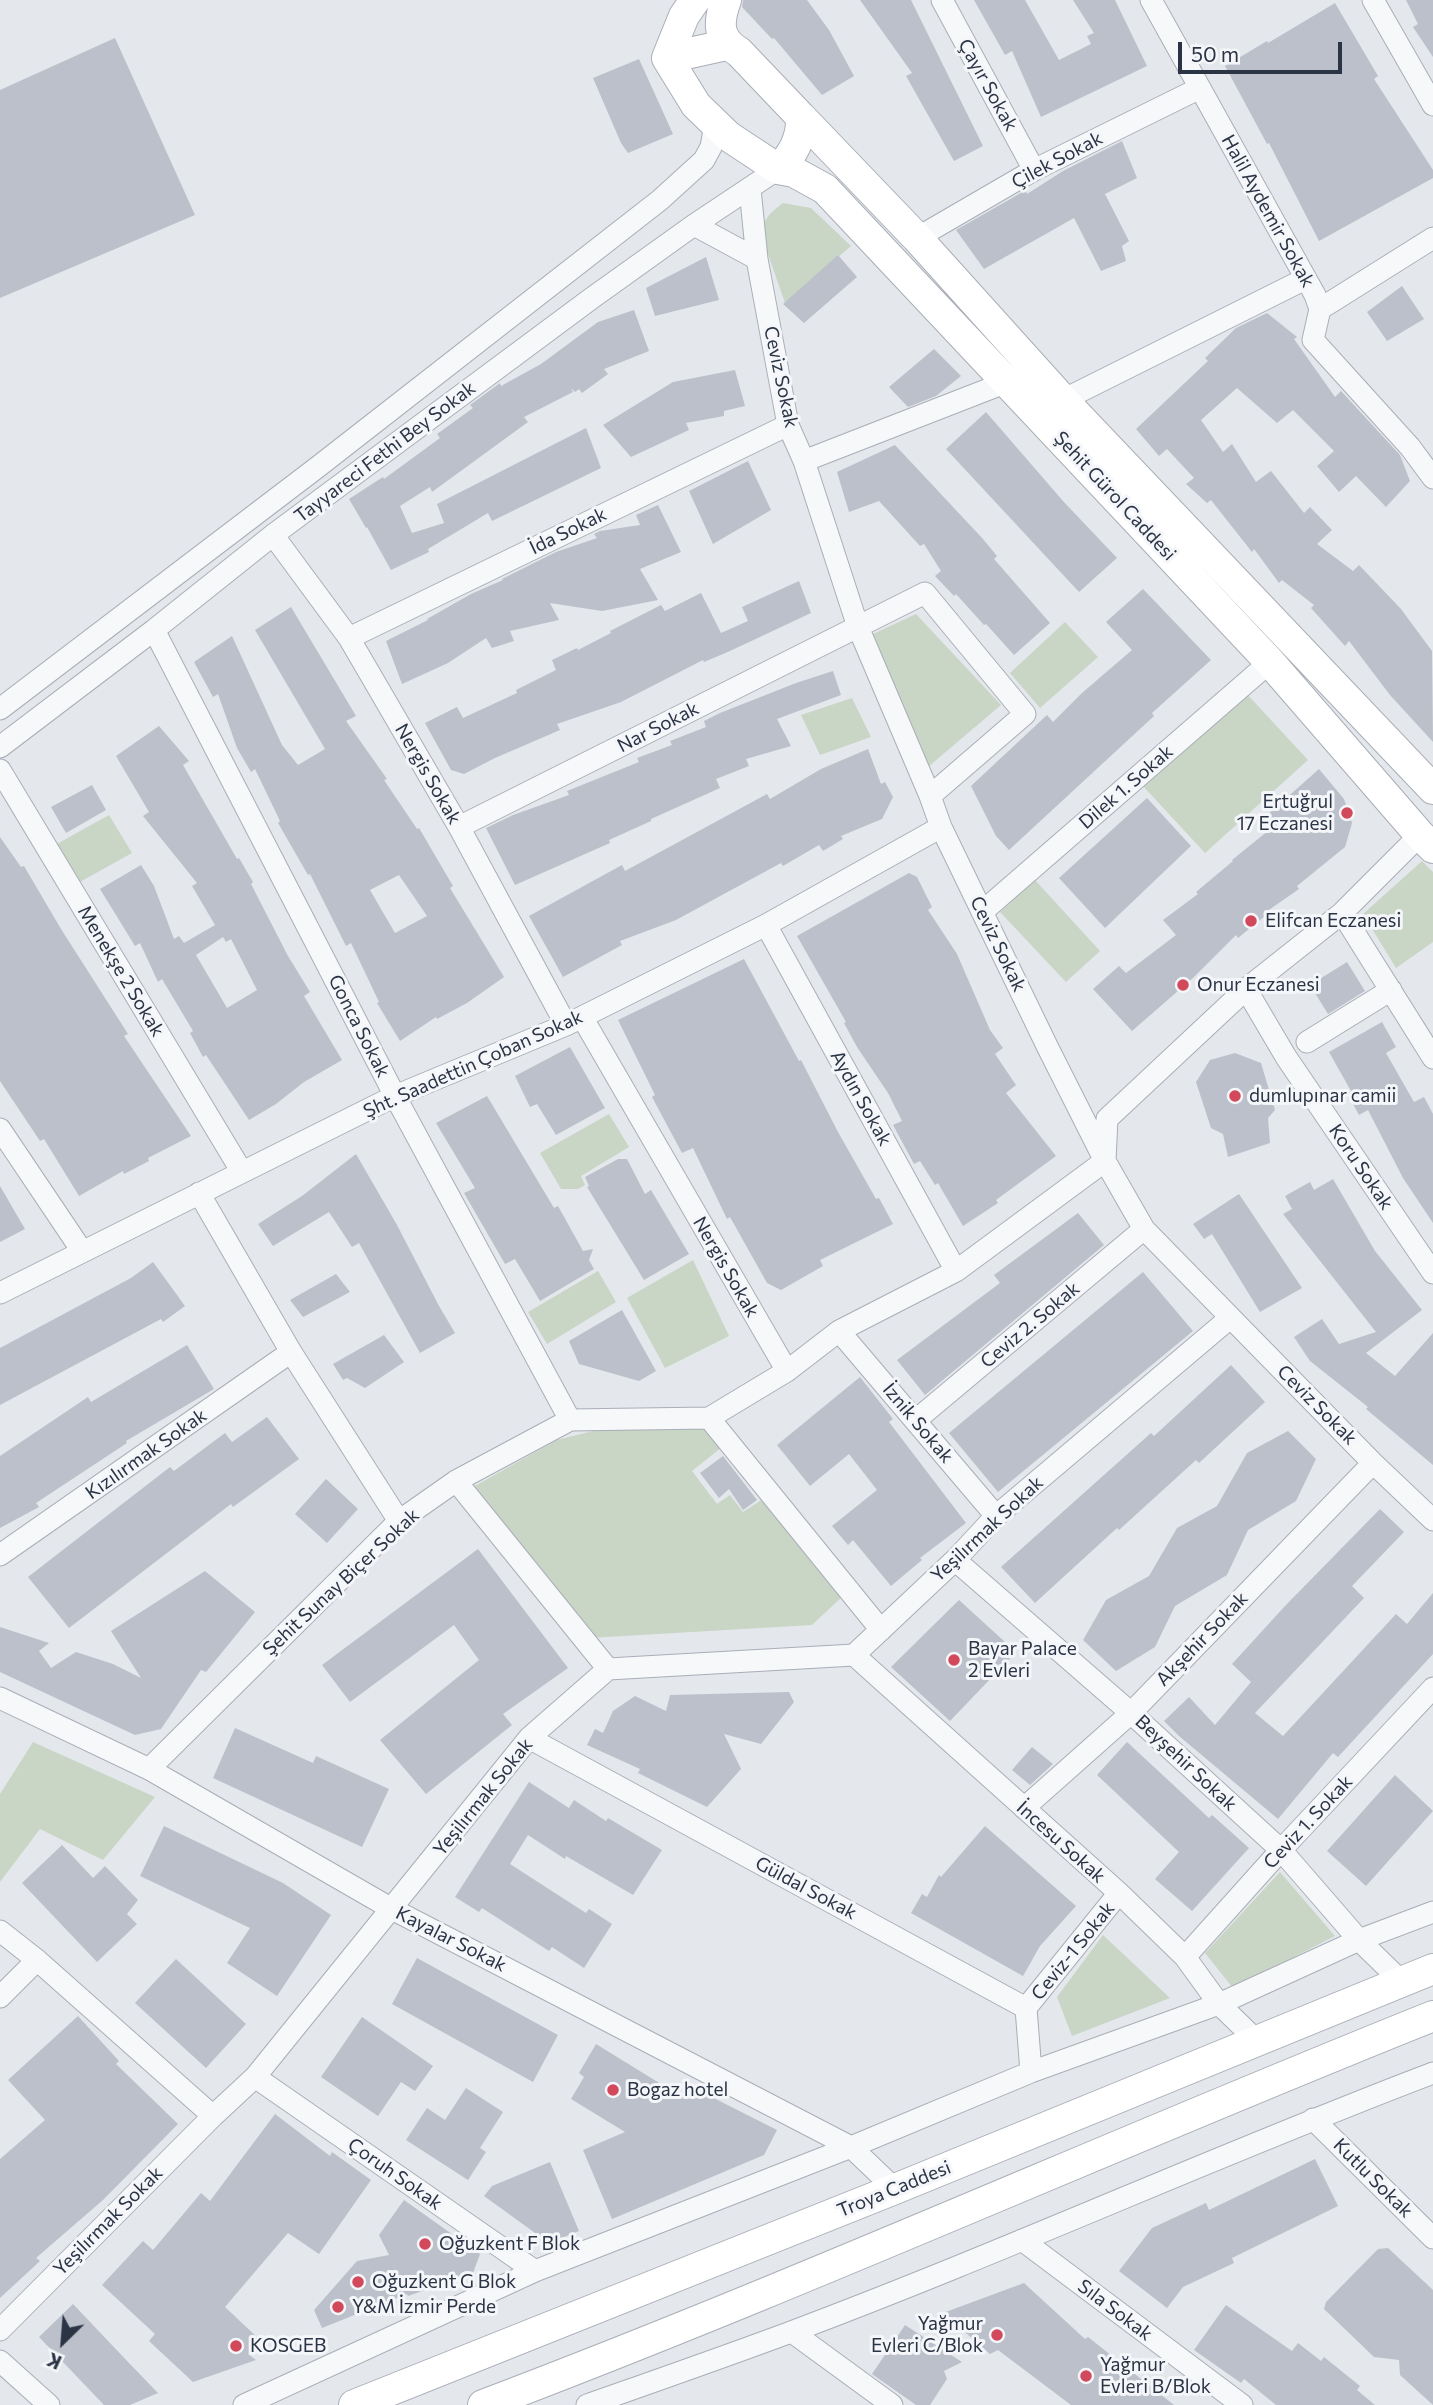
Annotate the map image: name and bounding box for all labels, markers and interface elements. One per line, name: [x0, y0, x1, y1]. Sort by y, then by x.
scale bar: [1181, 28, 1346, 72]
street label: Çayır Sokak: [953, 35, 1023, 135]
text: 50 m: [1191, 41, 1239, 66]
street label: Çilek Sokak: [1008, 127, 1106, 193]
street label: Halil Aydemir Sokak: [1217, 131, 1319, 291]
street label: Ceviz Sokak: [759, 324, 803, 430]
street label: Tayyareci Fethi Bey Sokak: [290, 376, 480, 528]
street label: Şehit Gürol Caddesi: [1049, 427, 1181, 565]
street label: İda Sokak: [526, 503, 610, 559]
street label: Nar Sokak: [613, 697, 703, 757]
street label: Nergis Sokak: [390, 720, 466, 828]
street label: Dilek 1. Sokak: [1074, 740, 1178, 834]
place label: Ertuğrul 17 Eczanesi: [1237, 791, 1333, 835]
marker: Ertuğrul 17 Eczanesi: [1339, 805, 1355, 821]
street label: Ceviz Sokak: [965, 892, 1031, 996]
street label: Menekşe 2 Sokak: [73, 901, 169, 1041]
place label: Elifcan Eczanesi: [1265, 910, 1401, 932]
marker: Elifcan Eczanesi: [1243, 913, 1259, 929]
street label: Gonca Sokak: [323, 971, 395, 1081]
place label: Onur Eczanesi: [1197, 974, 1320, 996]
marker: Onur Eczanesi: [1175, 977, 1191, 993]
street label: Şht. Saadettin Çoban Sokak: [360, 1005, 586, 1123]
street label: Aydın Sokak: [825, 1046, 897, 1150]
place label: dumlupınar camii: [1249, 1085, 1396, 1107]
marker: dumlupınar camii: [1227, 1088, 1243, 1104]
street label: Koru Sokak: [1324, 1120, 1398, 1214]
street label: Nergis Sokak: [688, 1213, 764, 1321]
street label: Ceviz 2. Sokak: [976, 1277, 1084, 1373]
street label: Ceviz Sokak: [1272, 1360, 1362, 1450]
street label: İznik Sokak: [878, 1378, 958, 1468]
street label: Kızılırmak Sokak: [81, 1404, 211, 1504]
street label: Yeşilırmak Sokak: [926, 1471, 1048, 1587]
street label: Şehit Sunay Biçer Sokak: [258, 1504, 424, 1660]
street label: Akşehir Sokak: [1151, 1587, 1253, 1691]
place label: Bayar Palace 2 Evleri: [968, 1638, 1077, 1682]
marker: Bayar Palace 2 Evleri: [946, 1652, 962, 1668]
street label: Beyşehir Sokak: [1131, 1710, 1241, 1816]
street label: Yeşilırmak Sokak: [429, 1733, 537, 1861]
street label: Ceviz 1. Sokak: [1259, 1770, 1357, 1874]
street label: İncesu Sokak: [1012, 1796, 1110, 1888]
street label: Güldal Sokak: [751, 1852, 861, 1924]
street label: Ceviz-1 Sokak: [1026, 1897, 1120, 2005]
street label: Kayalar Sokak: [392, 1901, 510, 1977]
place label: Bogaz hotel: [627, 2079, 728, 2101]
marker: Bogaz hotel: [605, 2082, 621, 2098]
street label: Çoruh Sokak: [343, 2133, 447, 2215]
street label: Kutlu Sokak: [1329, 2134, 1417, 2222]
street label: Troya Caddesi: [834, 2156, 954, 2222]
street label: Yeşilırmak Sokak: [49, 2162, 167, 2280]
place label: Oğuzkent F Blok: [439, 2233, 580, 2255]
marker: Oğuzkent F Blok: [417, 2236, 433, 2252]
place label: Oğuzkent G Blok: [372, 2271, 516, 2293]
marker: Oğuzkent G Blok: [350, 2274, 366, 2290]
street label: Sıla Sokak: [1073, 2275, 1157, 2345]
place label: Y&M İzmir Perde: [352, 2296, 496, 2318]
marker: Y&M İzmir Perde: [330, 2299, 346, 2315]
north arrow: [28, 2307, 98, 2377]
place label: Yağmur Evleri C/Blok: [871, 2313, 983, 2357]
marker: Yağmur Evleri C/Blok: [989, 2327, 1005, 2343]
place label: KOSGEB: [250, 2335, 326, 2357]
marker: KOSGEB: [228, 2338, 244, 2354]
text: K: [43, 2348, 65, 2375]
place label: Yağmur Evleri B/Blok: [1100, 2354, 1211, 2398]
marker: Yağmur Evleri B/Blok: [1078, 2368, 1094, 2384]

